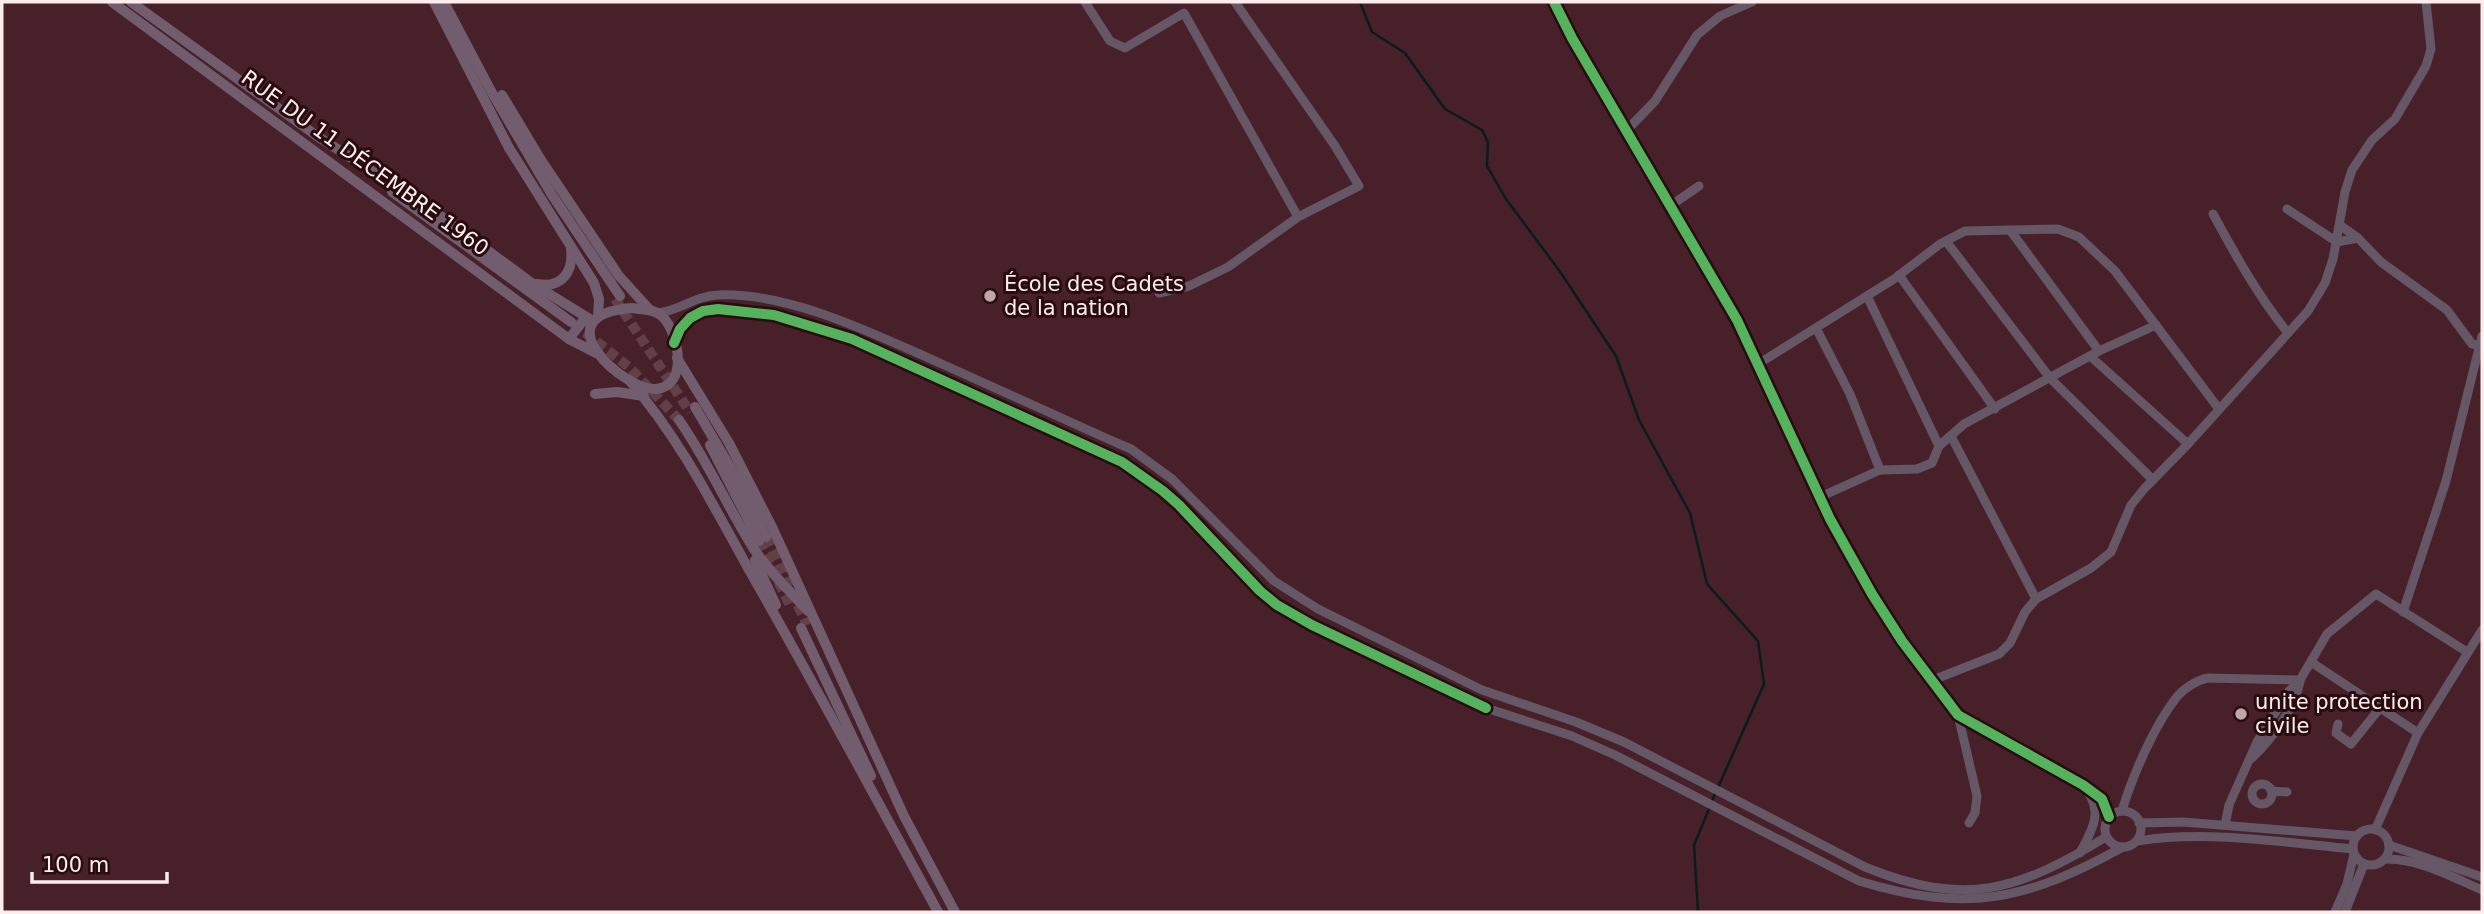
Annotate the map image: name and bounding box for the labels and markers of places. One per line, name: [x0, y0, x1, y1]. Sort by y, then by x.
place label: École des Cadets de la nation: [1004, 271, 1184, 320]
marker: École des Cadets de la nation: [982, 288, 998, 304]
place label: unite protection civile: [2255, 690, 2423, 738]
marker: unite protection civile: [2233, 706, 2249, 722]

